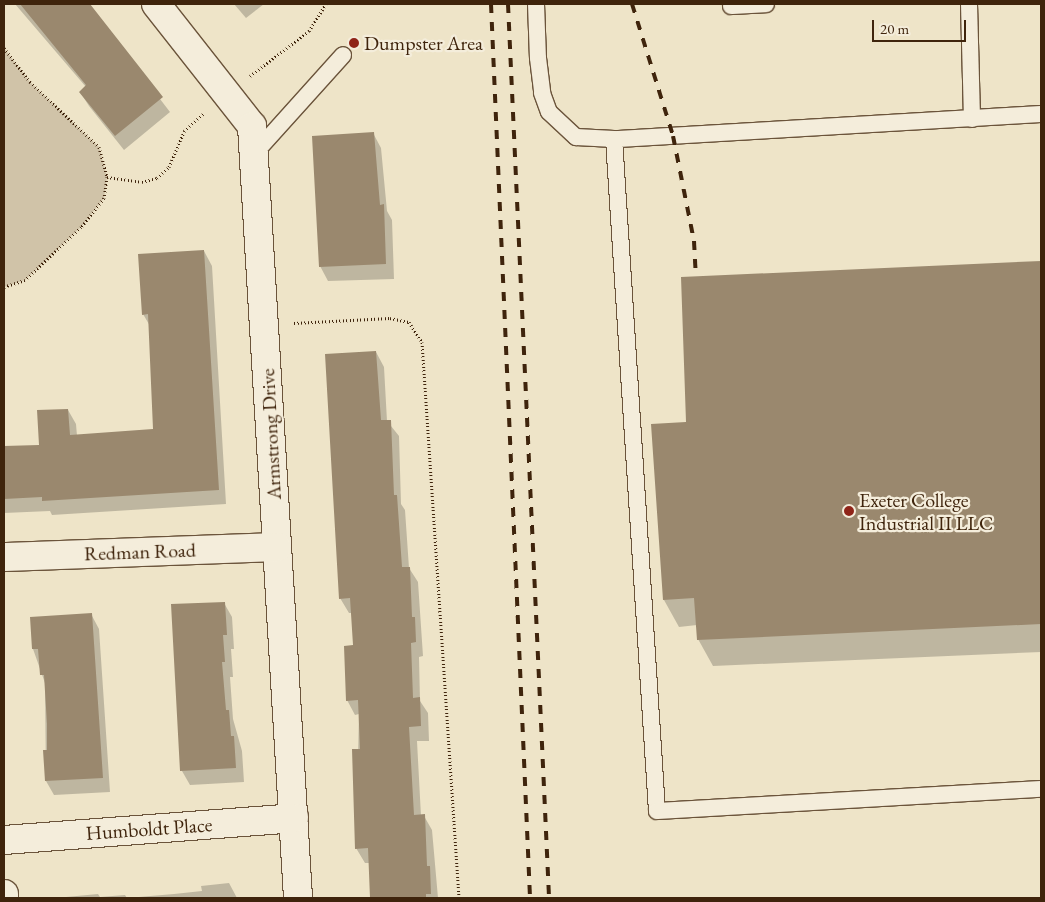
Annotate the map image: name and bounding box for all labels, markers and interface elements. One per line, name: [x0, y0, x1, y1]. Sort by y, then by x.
scale bar: [875, 10, 969, 42]
text: 20 m: [880, 19, 909, 38]
place label: Dumpster Area: [364, 31, 483, 55]
marker: Dumpster Area: [348, 37, 360, 49]
street label: Armstrong Drive: [256, 368, 286, 500]
place label: Exeter College Industrial II LLC: [859, 488, 993, 535]
marker: Exeter College Industrial II LLC: [843, 505, 855, 517]
street label: Redman Road: [84, 538, 196, 566]
street label: Humboldt Place: [85, 813, 213, 845]

